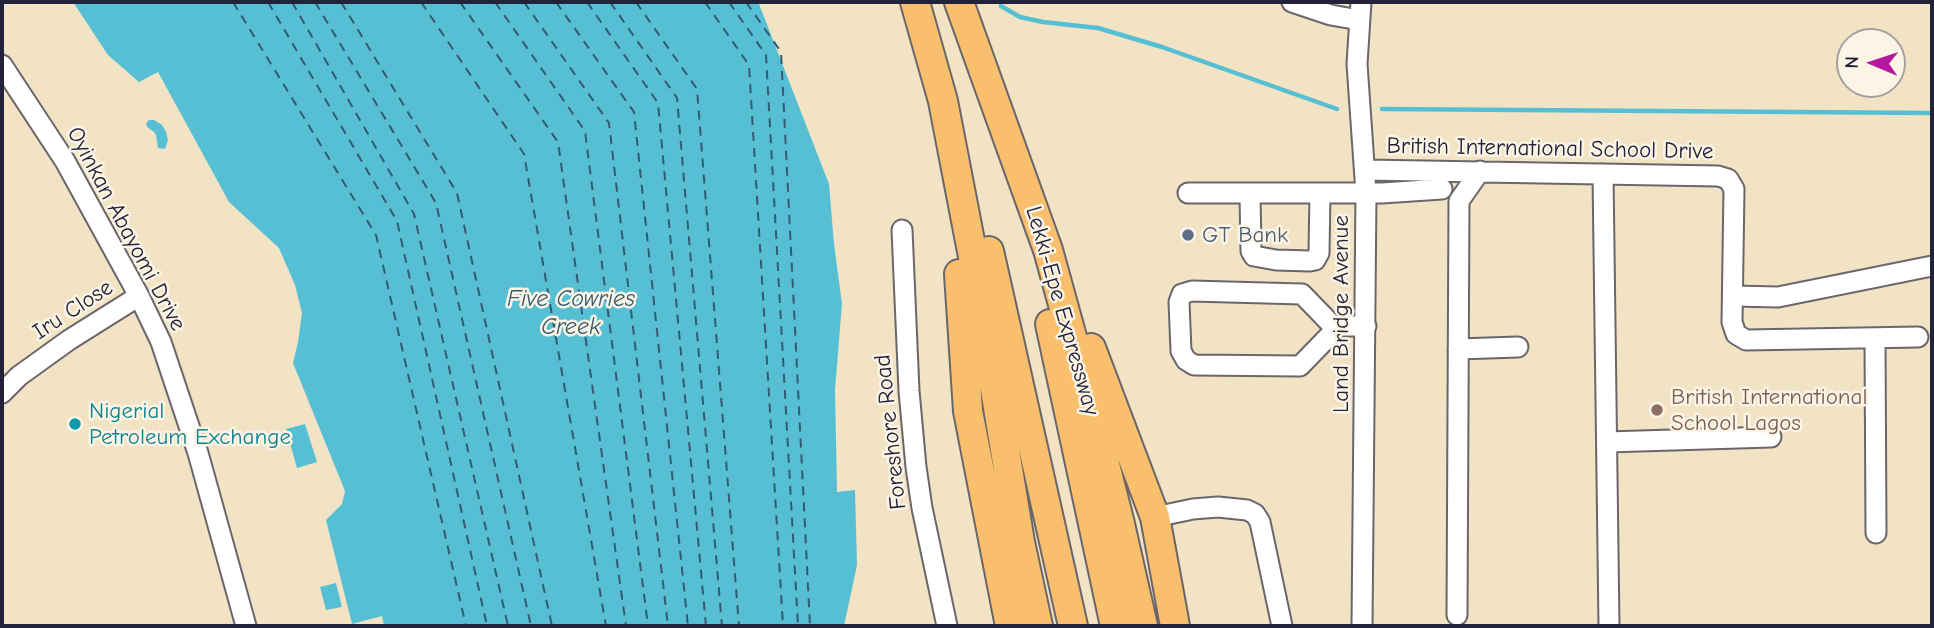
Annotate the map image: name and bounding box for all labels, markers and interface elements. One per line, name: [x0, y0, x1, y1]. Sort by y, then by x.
north arrow: [1836, 28, 1906, 98]
text: N: [1841, 56, 1863, 69]
street label: Oyinkan Abayomi Drive: [61, 122, 191, 336]
street label: British International School Drive: [1386, 132, 1714, 166]
street label: Lekki-Epe Expressway: [1019, 203, 1105, 419]
street label: Land Bridge Avenue: [1327, 215, 1355, 413]
place label: GT Bank: [1202, 221, 1288, 249]
marker: GT Bank: [1180, 227, 1196, 243]
street label: Iru Close: [28, 274, 118, 346]
water label: Five Cowries Creek: [507, 285, 635, 341]
street label: Foreshore Road: [869, 353, 913, 511]
place label: British International School Lagos: [1671, 383, 1867, 437]
place label: Nigerial Petroleum Exchange: [89, 397, 291, 451]
marker: British International School Lagos: [1649, 402, 1665, 418]
marker: Nigerial Petroleum Exchange: [67, 416, 83, 432]

